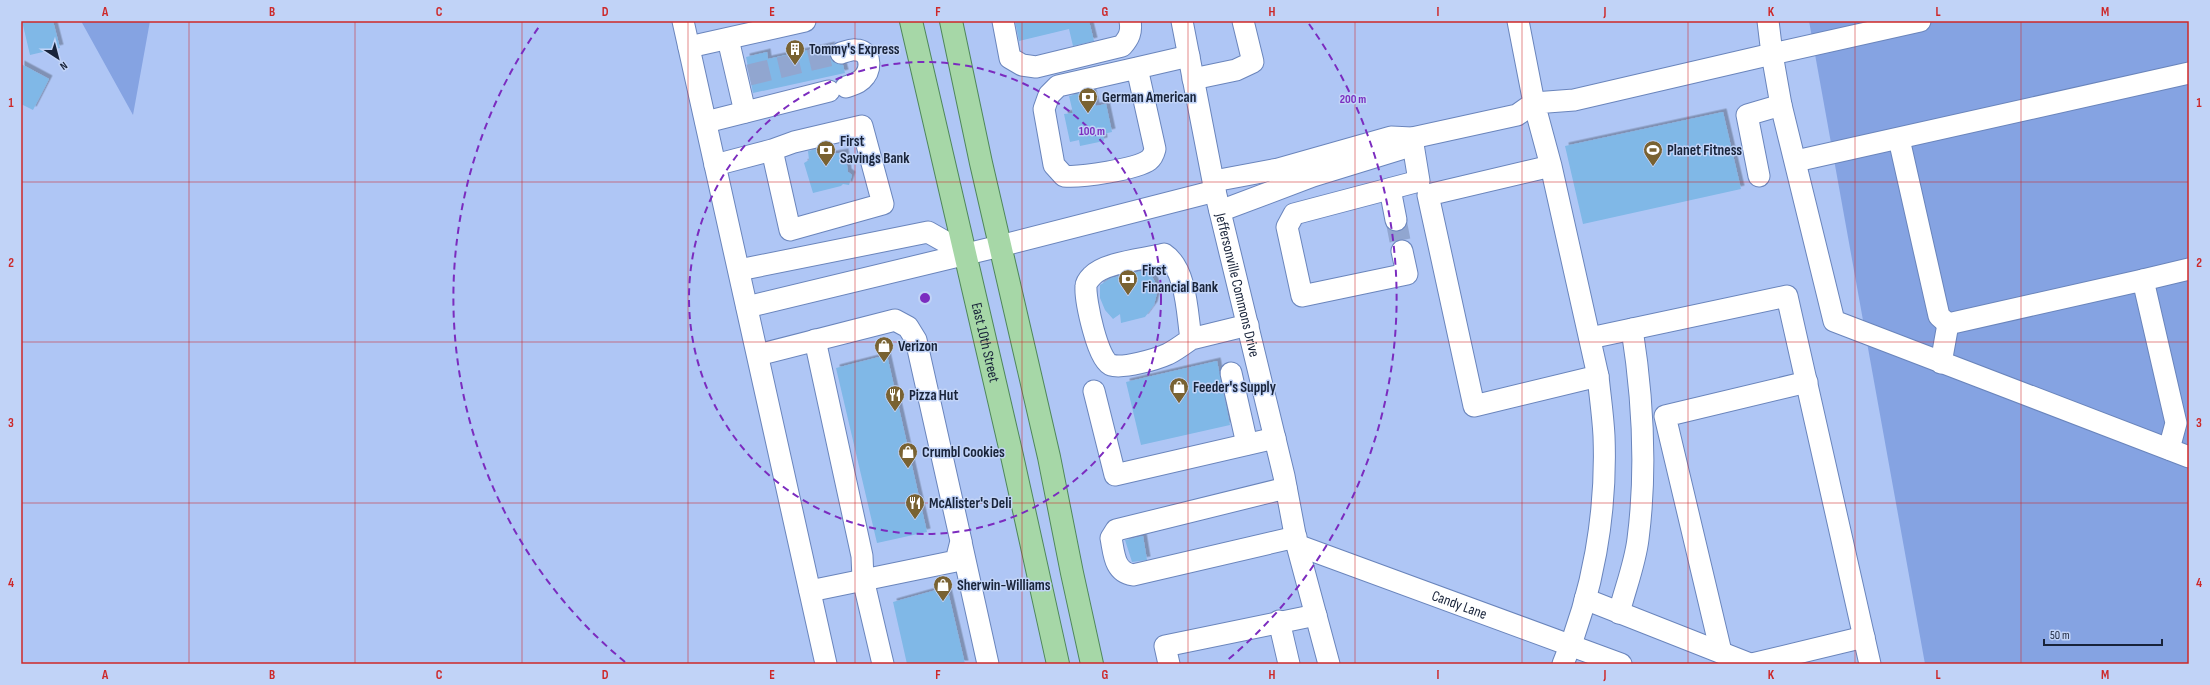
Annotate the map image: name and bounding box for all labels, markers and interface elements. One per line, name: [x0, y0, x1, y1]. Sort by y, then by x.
text: A: [101, 4, 109, 20]
text: B: [269, 4, 275, 20]
text: C: [436, 4, 443, 20]
text: D: [602, 4, 609, 20]
text: E: [769, 4, 775, 20]
text: F: [935, 4, 941, 20]
text: G: [1102, 4, 1109, 20]
text: H: [1269, 4, 1276, 20]
text: I: [1437, 4, 1440, 20]
text: J: [1603, 4, 1607, 20]
text: K: [1768, 4, 1775, 20]
text: L: [1935, 4, 1941, 20]
text: M: [2101, 4, 2109, 20]
north arrow: [38, 38, 78, 78]
building icon: Tommy's Express: [784, 38, 806, 66]
place label: Tommy's Express: [809, 40, 900, 59]
text: N: [57, 59, 70, 73]
bank icon: German American: [1077, 86, 1099, 114]
place label: German American: [1102, 88, 1196, 107]
text: 200 m: [1340, 92, 1366, 107]
text: 1: [8, 95, 14, 111]
text: 1: [2196, 95, 2202, 111]
text: 100 m: [1079, 124, 1105, 139]
place label: First Savings Bank: [840, 132, 910, 168]
bank icon: First Savings Bank: [815, 139, 837, 167]
sports icon: Planet Fitness: [1642, 139, 1664, 167]
place label: Planet Fitness: [1667, 141, 1742, 160]
street label: Jeffersonville Commons Drive: [1210, 210, 1264, 359]
text: 2: [8, 255, 14, 271]
text: 2: [2196, 255, 2202, 271]
place label: First Financial Bank: [1142, 261, 1219, 297]
bank icon: First Financial Bank: [1117, 268, 1139, 296]
centre of rings: [918, 291, 932, 305]
street label: East 10th Street: [967, 301, 1004, 385]
shop icon: Verizon: [873, 335, 895, 363]
place label: Verizon: [898, 337, 938, 356]
shop icon: Feeder's Supply: [1168, 376, 1190, 404]
place label: Feeder's Supply: [1193, 378, 1277, 397]
restaurant icon: Pizza Hut: [884, 384, 906, 412]
place label: Pizza Hut: [909, 386, 958, 405]
text: 3: [8, 415, 14, 431]
text: 3: [2196, 415, 2202, 431]
shop icon: Crumbl Cookies: [897, 441, 919, 469]
place label: Crumbl Cookies: [922, 443, 1005, 462]
restaurant icon: McAlister's Deli: [904, 492, 926, 520]
place label: McAlister's Deli: [929, 494, 1011, 513]
shop icon: Sherwin-Williams: [932, 574, 954, 602]
text: 4: [8, 575, 14, 591]
text: 4: [2196, 575, 2202, 591]
place label: Sherwin-Williams: [957, 576, 1051, 595]
street label: Candy Lane: [1429, 586, 1489, 624]
scale bar: [2044, 621, 2162, 647]
text: 50 m: [2050, 628, 2070, 643]
text: A: [101, 667, 109, 683]
text: B: [269, 667, 275, 683]
text: C: [436, 667, 443, 683]
text: D: [602, 667, 609, 683]
text: E: [769, 667, 775, 683]
text: F: [935, 667, 941, 683]
text: G: [1102, 667, 1109, 683]
text: H: [1269, 667, 1276, 683]
text: I: [1437, 667, 1440, 683]
text: J: [1603, 667, 1607, 683]
text: K: [1768, 667, 1775, 683]
text: L: [1935, 667, 1941, 683]
text: M: [2101, 667, 2109, 683]

